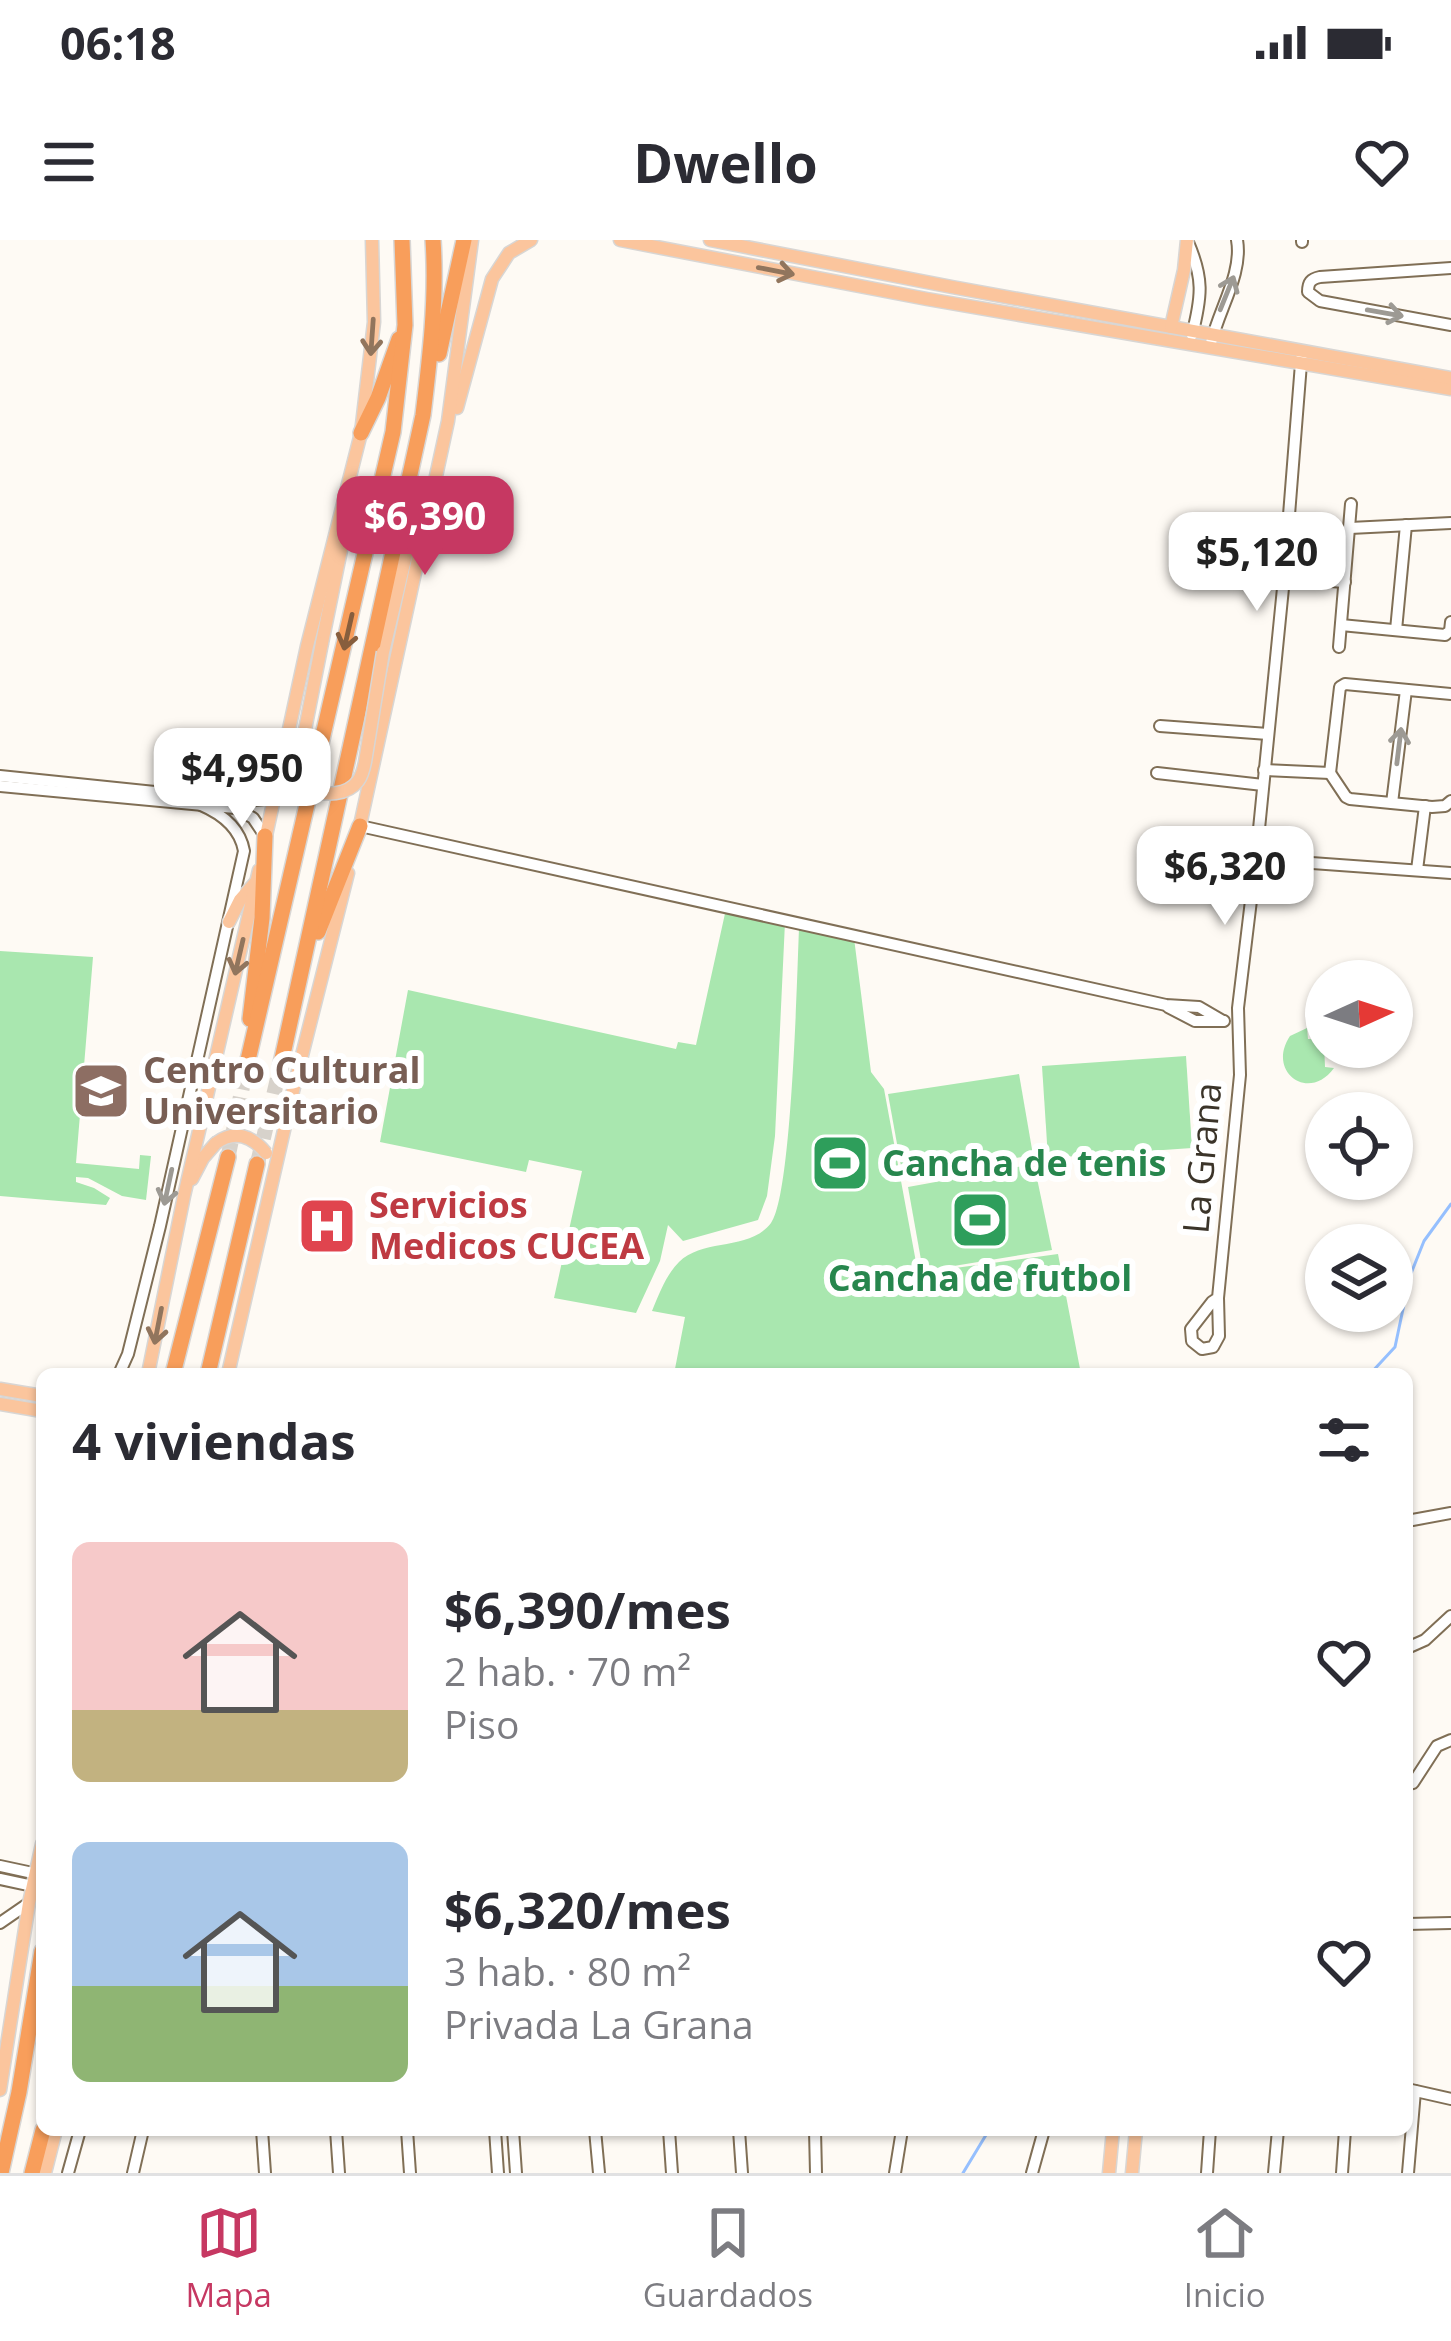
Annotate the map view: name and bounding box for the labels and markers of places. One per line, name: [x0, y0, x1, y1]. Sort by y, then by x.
pin: $6,390: [327, 476, 523, 578]
pin: $5,120: [1159, 512, 1355, 614]
pin: $4,950: [144, 728, 340, 830]
pin: $6,320: [1127, 826, 1323, 928]
place label: Centro Cultural Universitario: [143, 1045, 420, 1135]
school or university icon: Centro Cultural Universitario: [70, 1060, 132, 1122]
sports icon: Cancha de tenis: [809, 1132, 871, 1194]
place label: Cancha de tenis: [882, 1138, 1166, 1187]
place label: Servicios Medicos CUCEA: [369, 1180, 644, 1270]
sports icon: Cancha de futbol: [949, 1189, 1011, 1251]
hospital icon: Servicios Medicos CUCEA: [296, 1195, 358, 1257]
place label: Cancha de futbol: [828, 1253, 1132, 1302]

